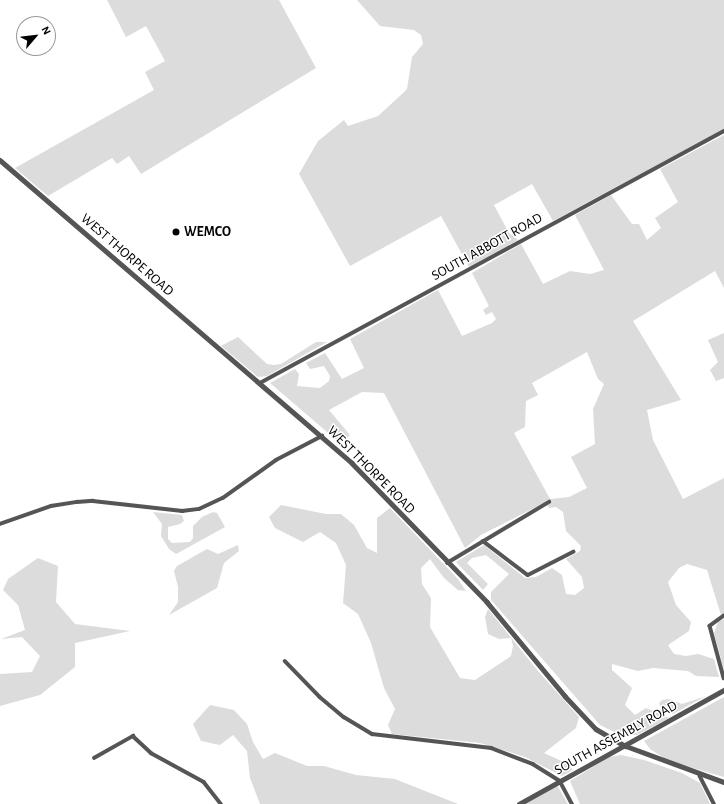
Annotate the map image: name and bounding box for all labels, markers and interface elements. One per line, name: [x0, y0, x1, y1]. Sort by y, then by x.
north arrow: [16, 16, 56, 56]
text: N: [40, 25, 53, 37]
street label: WEST THORPE ROAD: [77, 210, 177, 300]
street label: SOUTH ABBOTT ROAD: [429, 210, 545, 284]
place label: WEMCO: [184, 224, 231, 240]
marker: WEMCO: [171, 227, 181, 237]
street label: WEST THORPE ROAD: [324, 423, 418, 517]
street label: SOUTH ASSEMBLY ROAD: [552, 697, 680, 779]

